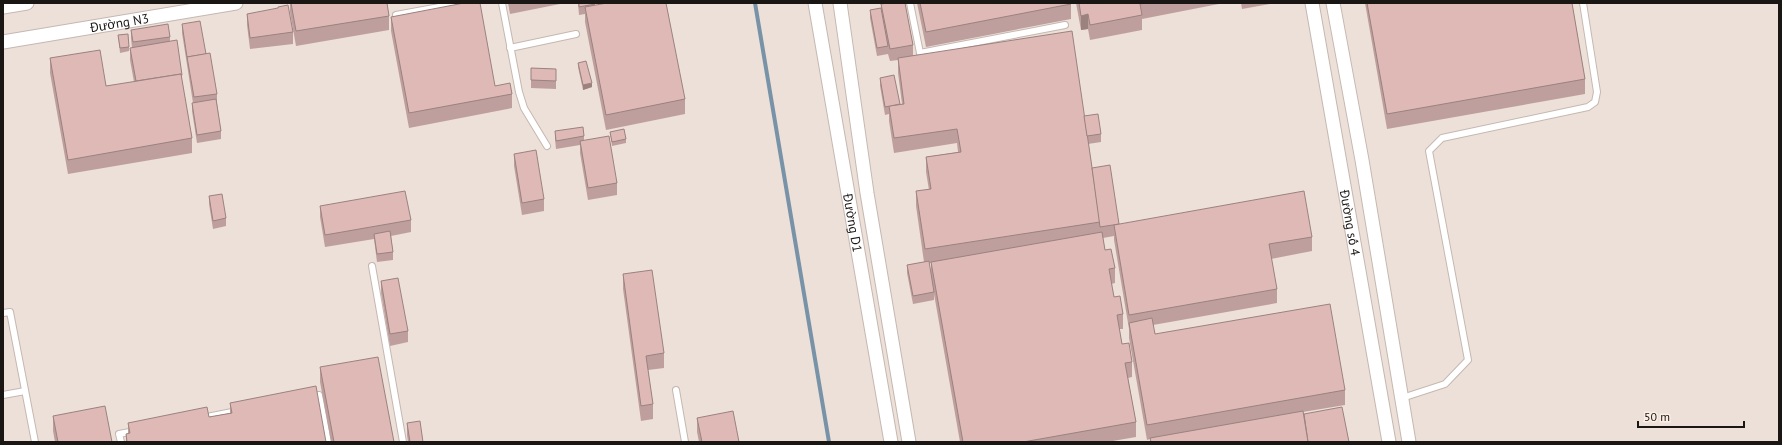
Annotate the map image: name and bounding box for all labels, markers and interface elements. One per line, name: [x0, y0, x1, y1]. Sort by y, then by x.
street label: Đường N3: [88, 9, 150, 36]
street label: Đường số 4: [1336, 187, 1365, 257]
street label: Đường D1: [839, 191, 866, 253]
scale bar: [1638, 403, 1744, 429]
text: 50 m: [1644, 409, 1670, 424]

